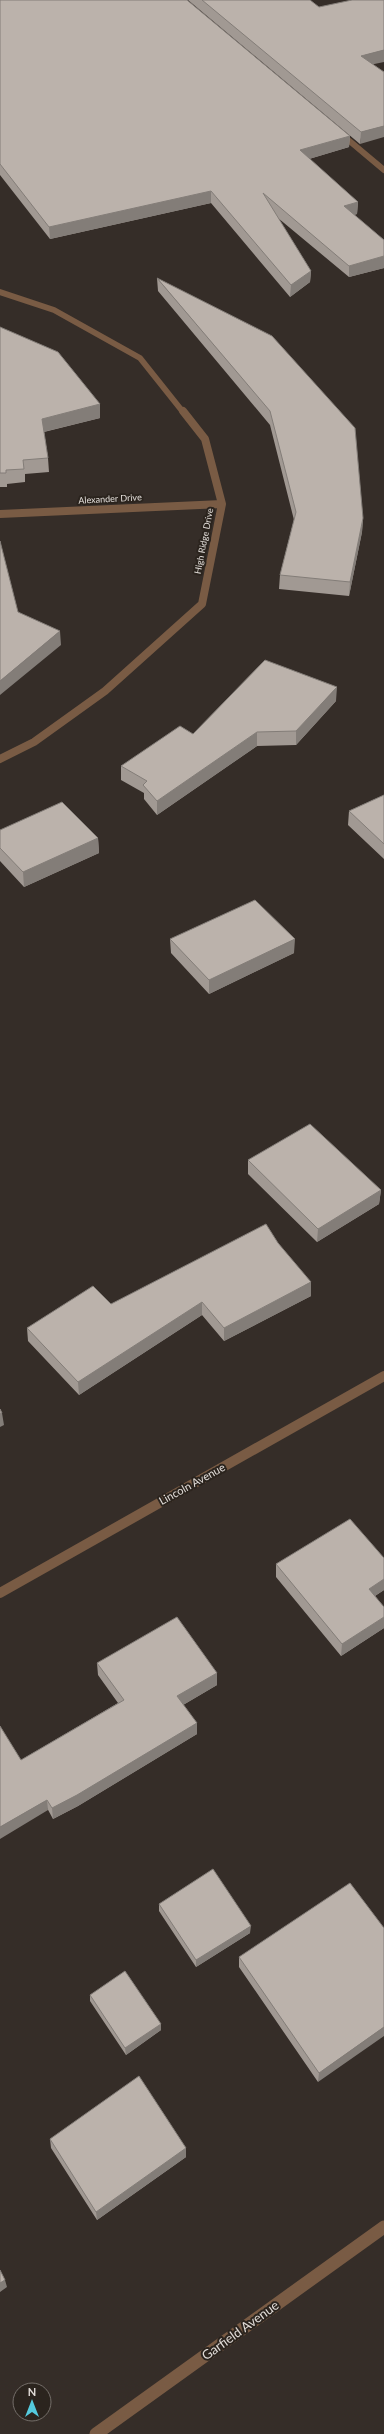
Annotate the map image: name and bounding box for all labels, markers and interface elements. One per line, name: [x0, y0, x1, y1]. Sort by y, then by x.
street label: Alexander Drive: [78, 491, 142, 506]
street label: High Ridge Drive: [192, 507, 215, 575]
street label: Lincoln Avenue: [156, 1460, 227, 1507]
street label: Garfield Avenue: [198, 2297, 282, 2363]
north arrow: [12, 2382, 52, 2422]
text: N: [28, 2385, 36, 2398]

